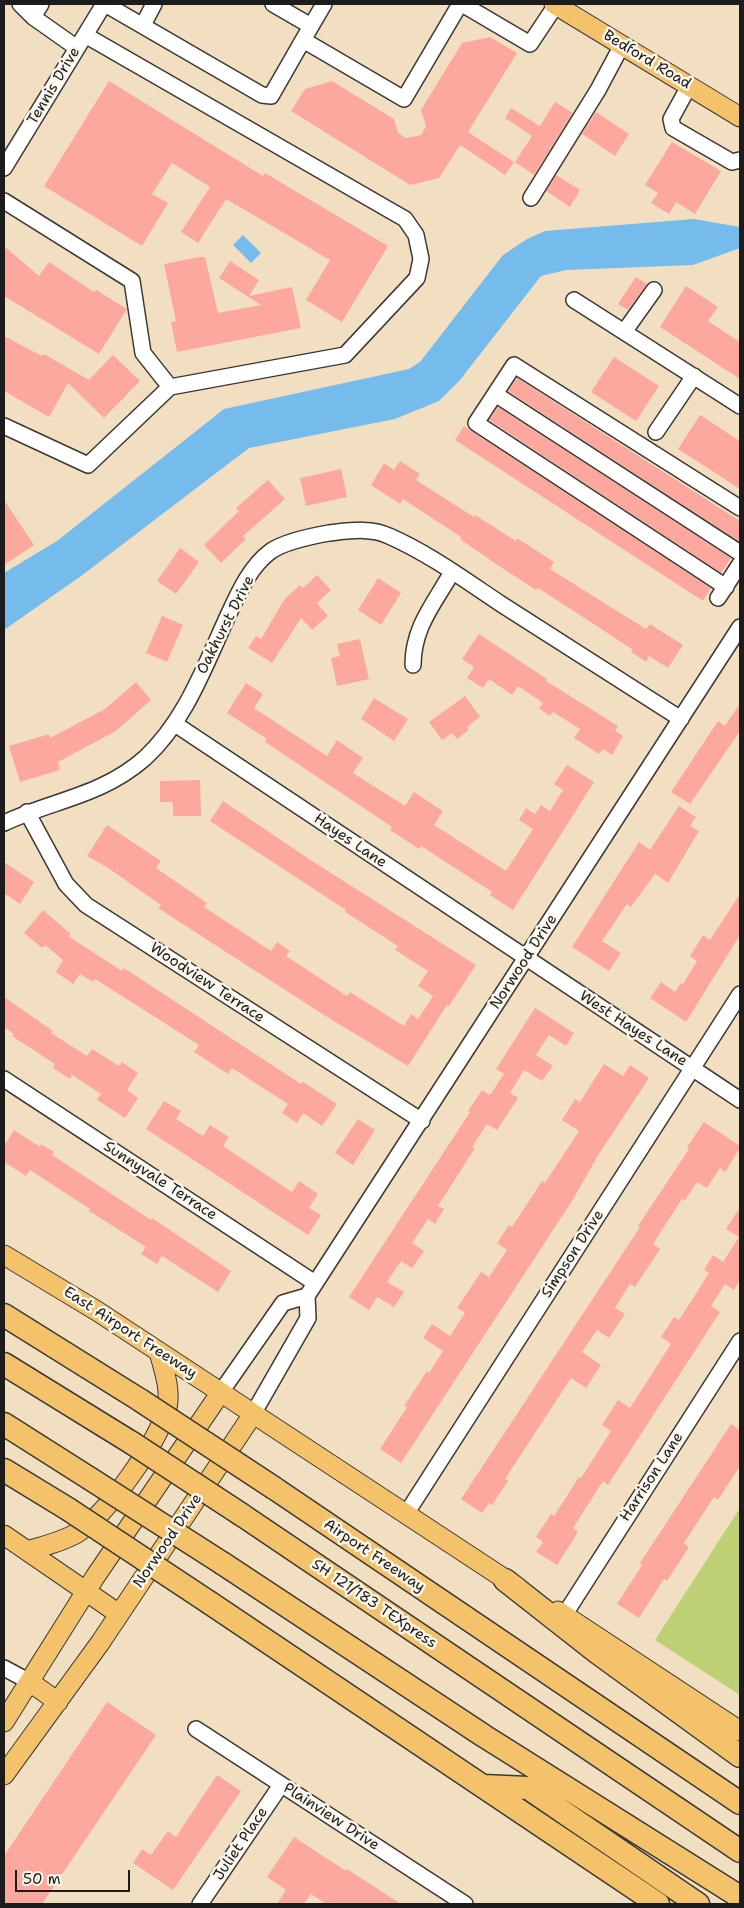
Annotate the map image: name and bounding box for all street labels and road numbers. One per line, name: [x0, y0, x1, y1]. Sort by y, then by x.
street label: Bedford Road: [600, 27, 694, 93]
street label: Tennis Drive: [24, 44, 84, 128]
street label: Oakhurst Drive: [193, 573, 259, 677]
street label: Hayes Lane: [310, 810, 390, 872]
street label: Norwood Drive: [487, 911, 561, 1013]
street label: Woodview Terrace: [146, 939, 268, 1027]
street label: West Hayes Lane: [576, 987, 690, 1071]
street label: Sunnyvale Terrace: [100, 1138, 220, 1224]
street label: Simpson Drive: [538, 1207, 608, 1301]
street label: East Airport Freeway: [60, 1283, 200, 1383]
street label: Harrison Lane: [617, 1429, 687, 1525]
street label: Norwood Drive: [130, 1491, 206, 1591]
street label: Airport Freeway: [320, 1515, 428, 1597]
street label: SH 121/183 TEXpress: [308, 1555, 440, 1653]
street label: Plainview Drive: [280, 1779, 382, 1855]
street label: Juliet Place: [210, 1804, 272, 1884]

